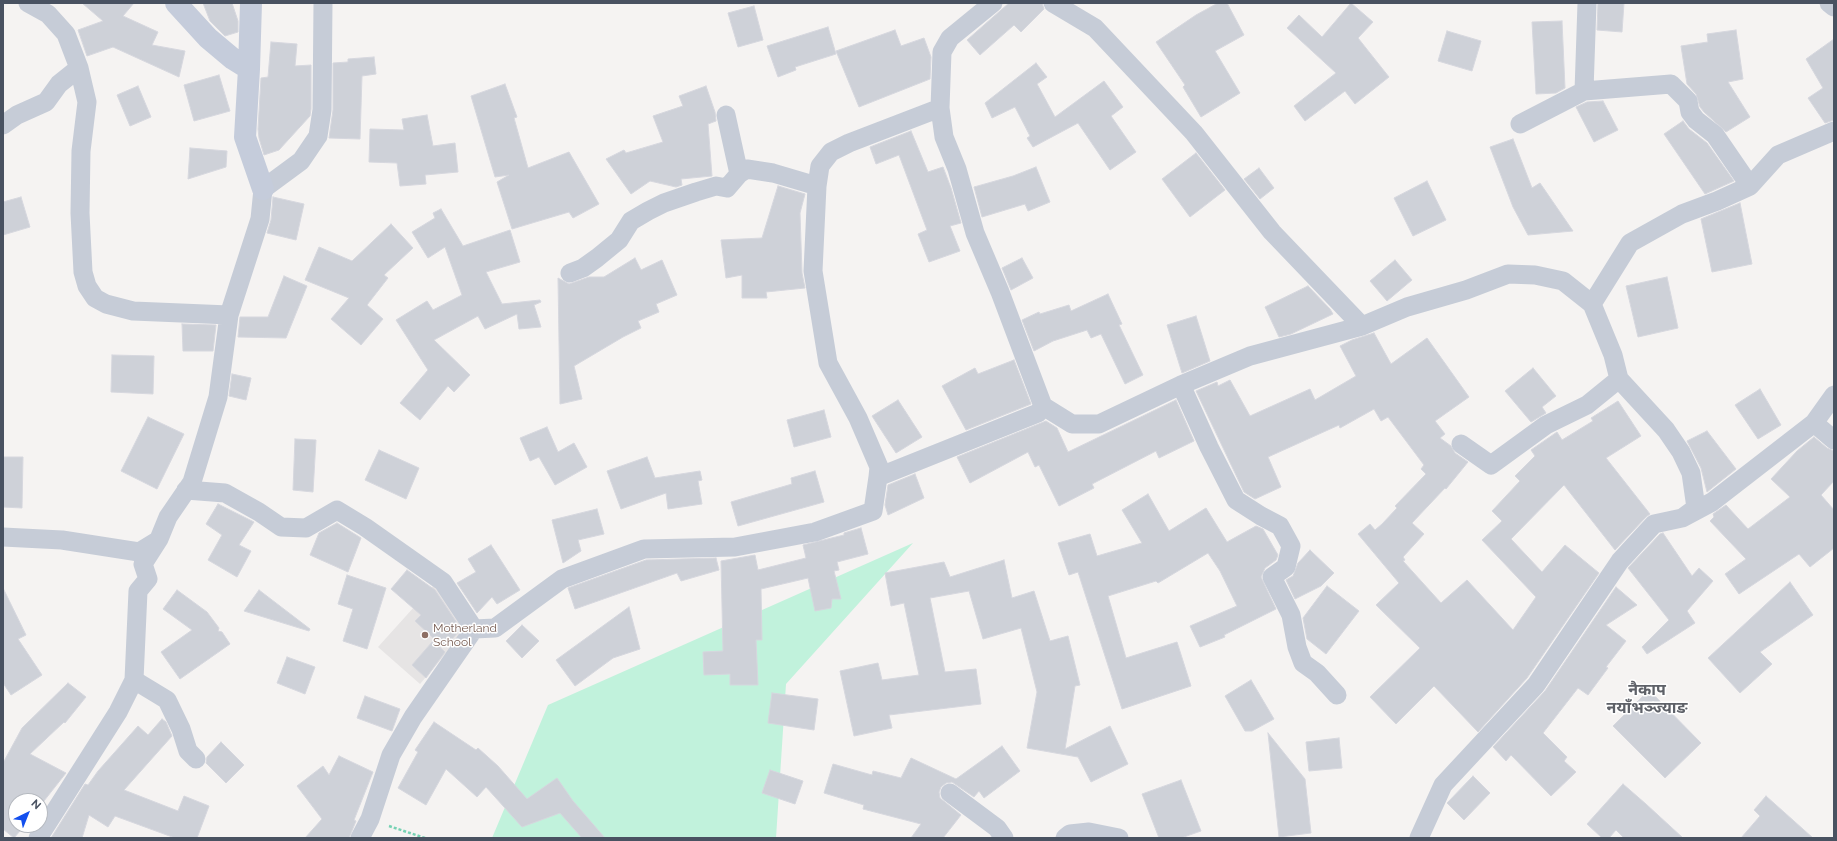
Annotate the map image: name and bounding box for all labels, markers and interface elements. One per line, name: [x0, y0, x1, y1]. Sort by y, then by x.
place label: Motherland School: [433, 621, 497, 649]
marker: Motherland School: [420, 630, 430, 640]
district label: नैकाप नयाँभञ्ज्याङ: [1607, 680, 1687, 718]
north arrow: [8, 793, 48, 833]
text: N: [28, 797, 43, 812]

